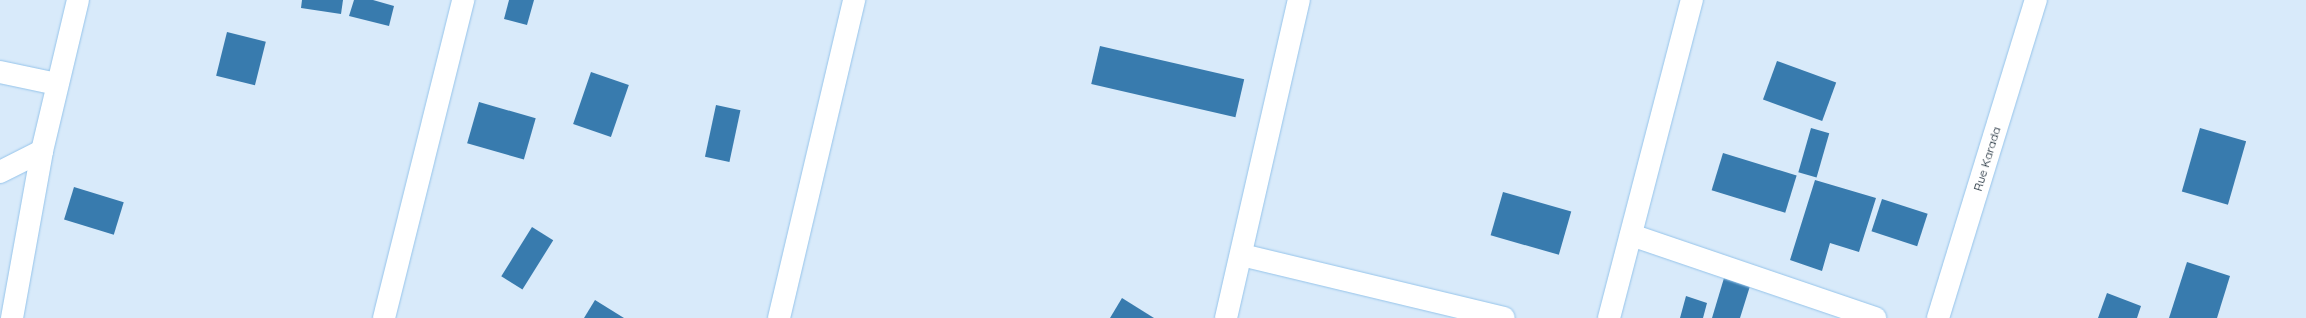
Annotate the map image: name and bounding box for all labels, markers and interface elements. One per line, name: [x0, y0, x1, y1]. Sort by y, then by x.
street label: Rue Karada: [1970, 125, 2004, 193]

